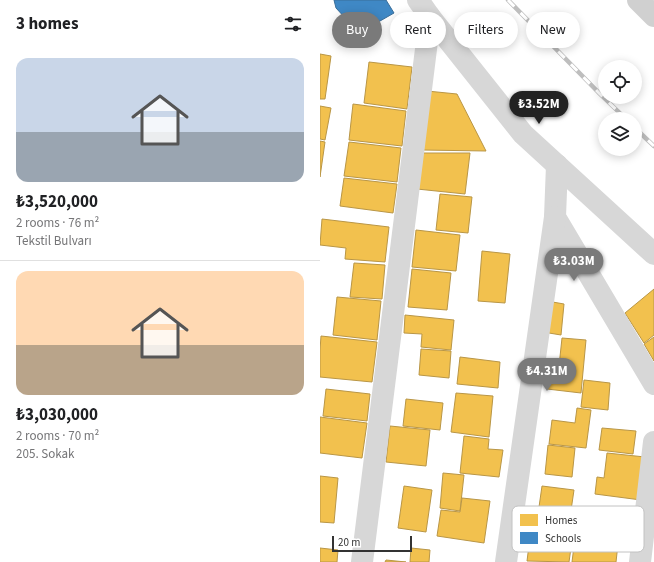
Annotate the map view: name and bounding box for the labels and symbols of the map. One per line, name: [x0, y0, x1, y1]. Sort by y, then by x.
pin: ₺3.52M: [506, 91, 572, 125]
pin: ₺3.03M: [541, 248, 607, 282]
pin: ₺4.31M: [514, 358, 580, 392]
legend: [512, 506, 644, 552]
text: Homes: [545, 513, 578, 528]
text: Schools: [545, 531, 582, 546]
scale bar: [332, 534, 412, 553]

